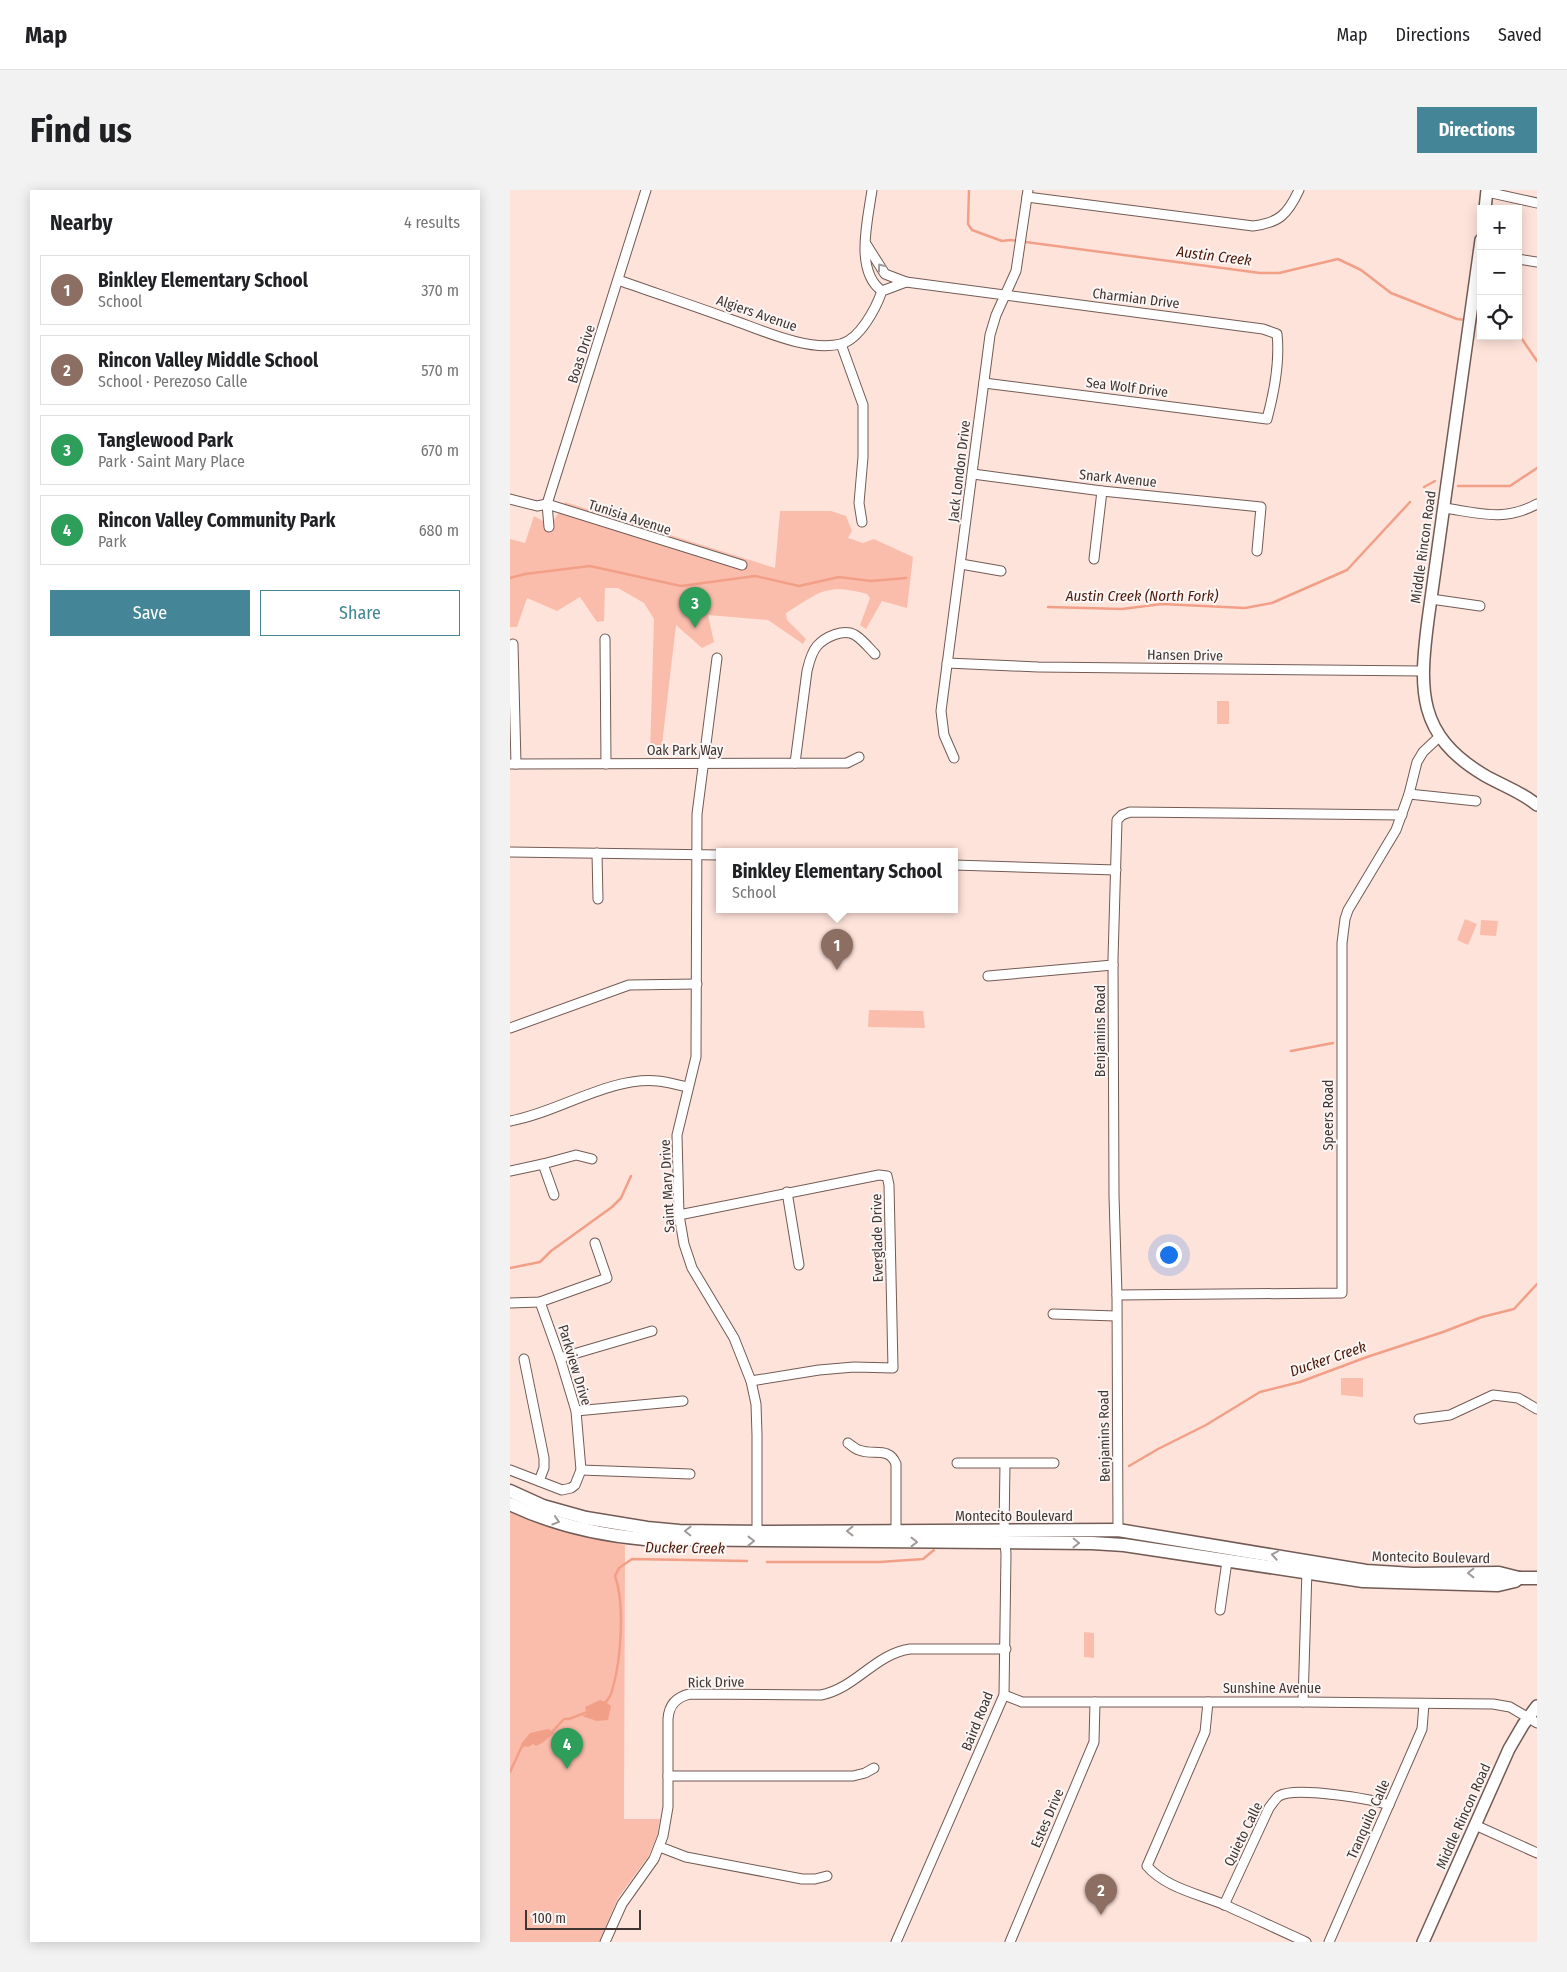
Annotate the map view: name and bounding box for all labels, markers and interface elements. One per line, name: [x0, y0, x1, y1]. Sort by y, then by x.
text: Map: [25, 21, 67, 49]
text: Map: [1336, 24, 1368, 46]
text: Directions: [1396, 24, 1470, 46]
text: Saved: [1498, 24, 1542, 46]
button: Directions: [1417, 107, 1537, 153]
text: Find us: [30, 109, 132, 151]
map controls: [1477, 205, 1522, 340]
button: +: [1477, 205, 1522, 250]
text: Nearby: [50, 210, 112, 236]
text: 4 results: [404, 213, 460, 232]
water label: Austin Creek: [1174, 242, 1253, 270]
button: −: [1477, 250, 1522, 295]
one-way arrow: [878, 264, 886, 273]
text: Binkley Elementary School: [98, 269, 308, 292]
text: 1: [64, 281, 70, 300]
text: 370 m: [421, 281, 459, 300]
street label: Charmian Drive: [1091, 285, 1181, 312]
text: School: [98, 292, 142, 311]
street label: Algiers Avenue: [714, 292, 799, 335]
button: locate: [1477, 295, 1522, 340]
street label: Boas Drive: [564, 323, 599, 386]
text: Rincon Valley Middle School: [98, 349, 318, 372]
text: 2: [63, 361, 71, 380]
text: 570 m: [421, 361, 459, 380]
text: School · Perezoso Calle: [98, 372, 247, 391]
street label: Sea Wolf Drive: [1085, 374, 1169, 401]
street label: Jack London Drive: [945, 419, 974, 523]
text: Tanglewood Park: [98, 429, 233, 452]
text: 3: [63, 441, 71, 460]
text: 670 m: [421, 441, 459, 460]
text: Park · Saint Mary Place: [98, 452, 245, 471]
street label: Snark Avenue: [1078, 466, 1158, 491]
street label: Middle Rincon Road: [1407, 490, 1440, 605]
street label: Tunisia Avenue: [586, 496, 673, 539]
text: Rincon Valley Community Park: [98, 509, 335, 532]
text: 4: [63, 521, 71, 540]
text: 680 m: [419, 521, 459, 540]
text: Park: [98, 532, 126, 551]
pin: 3: [679, 587, 711, 628]
water label: Austin Creek (North Fork): [1065, 587, 1219, 605]
button: Save: [50, 590, 250, 636]
button: Share: [260, 590, 460, 636]
street label: Hansen Drive: [1147, 646, 1223, 665]
street label: Oak Park Way: [647, 742, 724, 759]
popup: [716, 848, 958, 913]
text: Binkley Elementary School: [732, 860, 942, 883]
text: School: [732, 883, 776, 902]
pin: 1: [821, 929, 853, 970]
street label: Benjamins Road: [1092, 985, 1109, 1077]
street label: Speers Road: [1320, 1079, 1337, 1151]
street label: Saint Mary Drive: [657, 1139, 678, 1233]
street label: Everglade Drive: [868, 1194, 887, 1282]
your location: [1156, 1242, 1182, 1268]
street label: Parkview Drive: [554, 1323, 595, 1408]
water label: Ducker Creek: [1287, 1337, 1369, 1381]
street label: Benjamins Road: [1095, 1390, 1114, 1482]
street label: Montecito Boulevard: [955, 1508, 1073, 1525]
one-way arrow: [551, 1516, 559, 1526]
one-way arrow: [684, 1526, 692, 1536]
one-way arrow: [846, 1526, 854, 1536]
one-way arrow: [748, 1536, 755, 1546]
one-way arrow: [910, 1537, 918, 1547]
one-way arrow: [1072, 1537, 1080, 1548]
water label: Ducker Creek: [645, 1538, 726, 1558]
street label: Montecito Boulevard: [1372, 1548, 1490, 1567]
one-way arrow: [1270, 1551, 1279, 1561]
one-way arrow: [1467, 1568, 1474, 1578]
street label: Rick Drive: [688, 1674, 745, 1691]
street label: Sunshine Avenue: [1223, 1680, 1321, 1697]
street label: Baird Road: [958, 1689, 997, 1753]
pin: 4: [551, 1728, 583, 1769]
street label: Middle Rincon Road: [1433, 1761, 1494, 1872]
street label: Tranquilo Calle: [1343, 1777, 1394, 1862]
street label: Estes Drive: [1027, 1786, 1068, 1850]
street label: Quieto Calle: [1221, 1799, 1266, 1869]
pin: 2: [1085, 1874, 1117, 1915]
scale bar: [525, 1907, 641, 1930]
text: 100 m: [532, 1910, 566, 1927]

